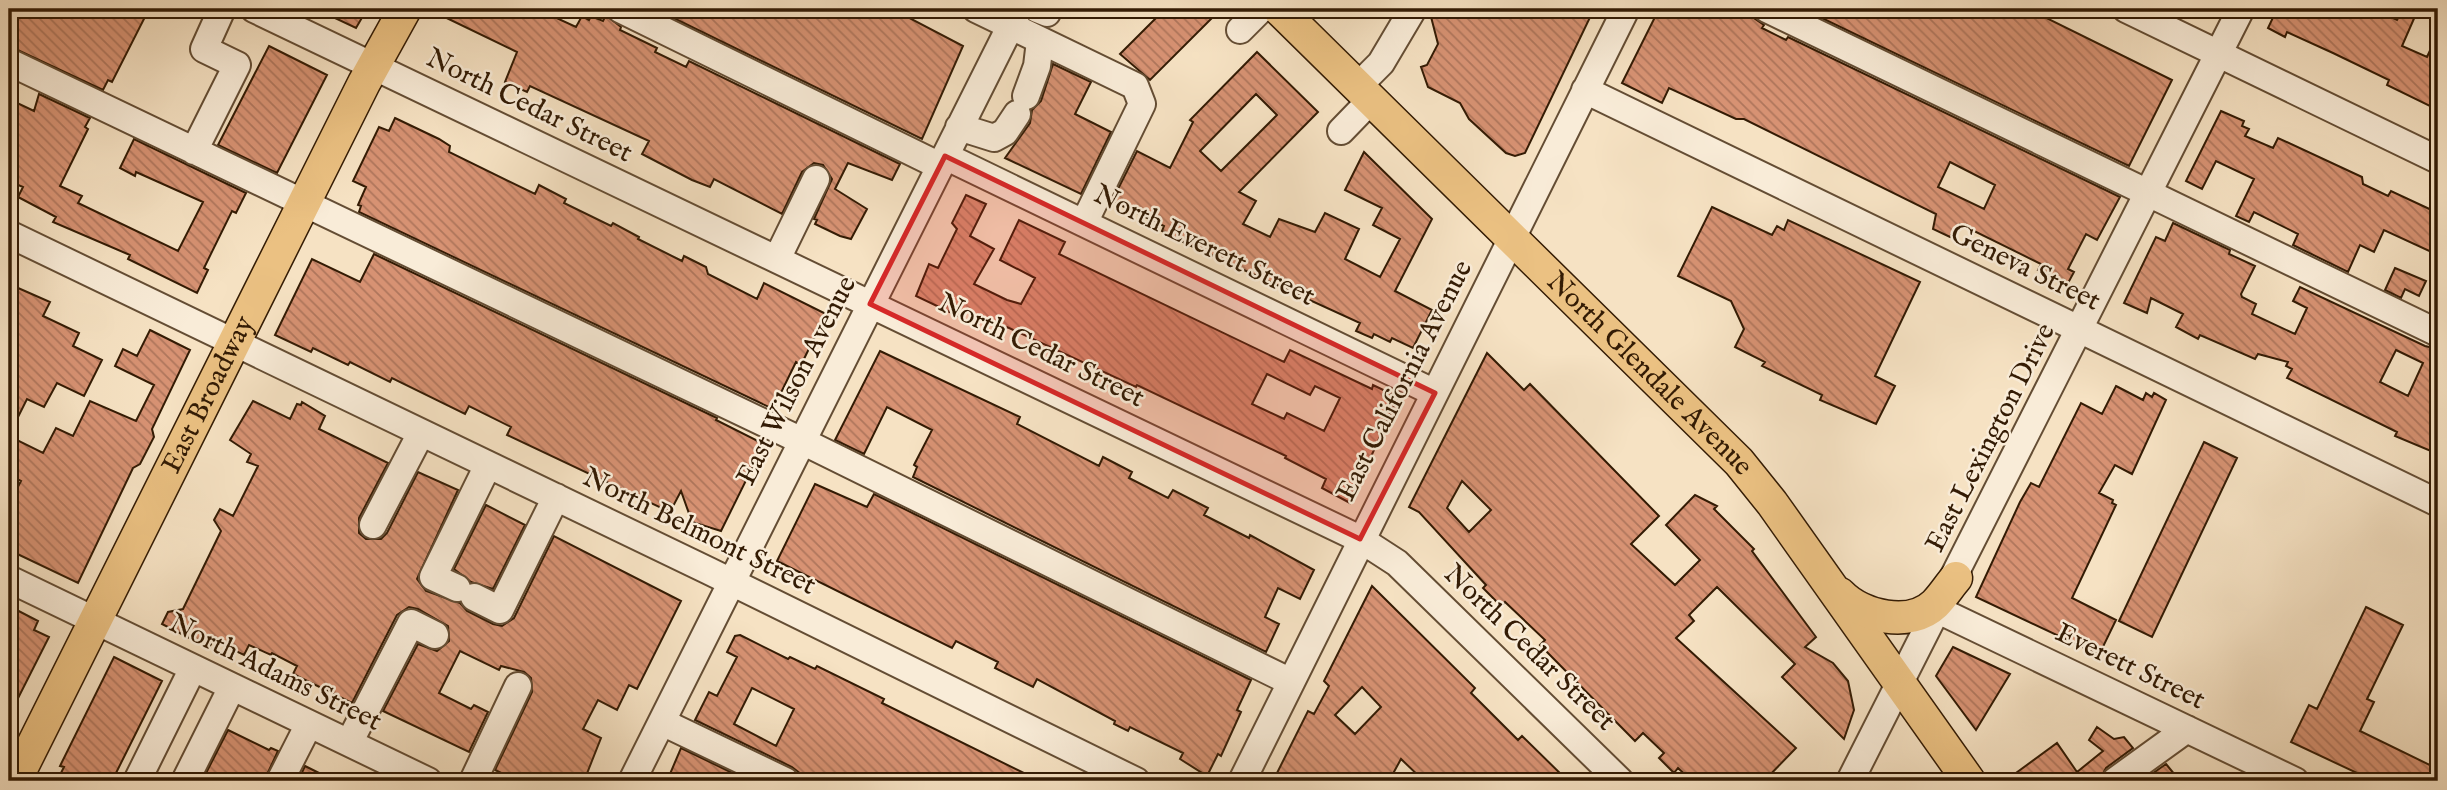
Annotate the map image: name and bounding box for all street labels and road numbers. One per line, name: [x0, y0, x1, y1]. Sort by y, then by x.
street label: North Cedar Street: [420, 41, 638, 171]
street label: North Everett Street: [1088, 177, 1321, 315]
street label: Geneva Street: [1944, 217, 2106, 320]
street label: East California Avenue: [1329, 255, 1481, 507]
street label: North Glendale Avenue: [1539, 265, 1761, 483]
street label: East Wilson Avenue: [729, 270, 865, 492]
street label: North Cedar Street: [932, 286, 1150, 416]
street label: East Broadway: [154, 310, 262, 479]
street label: East Lexington Drive: [1918, 318, 2064, 558]
street label: North Belmont Street: [577, 460, 822, 604]
street label: North Cedar Street: [1436, 557, 1622, 739]
street label: North Adams Street: [163, 606, 387, 740]
street label: Everett Street: [2049, 616, 2211, 718]

